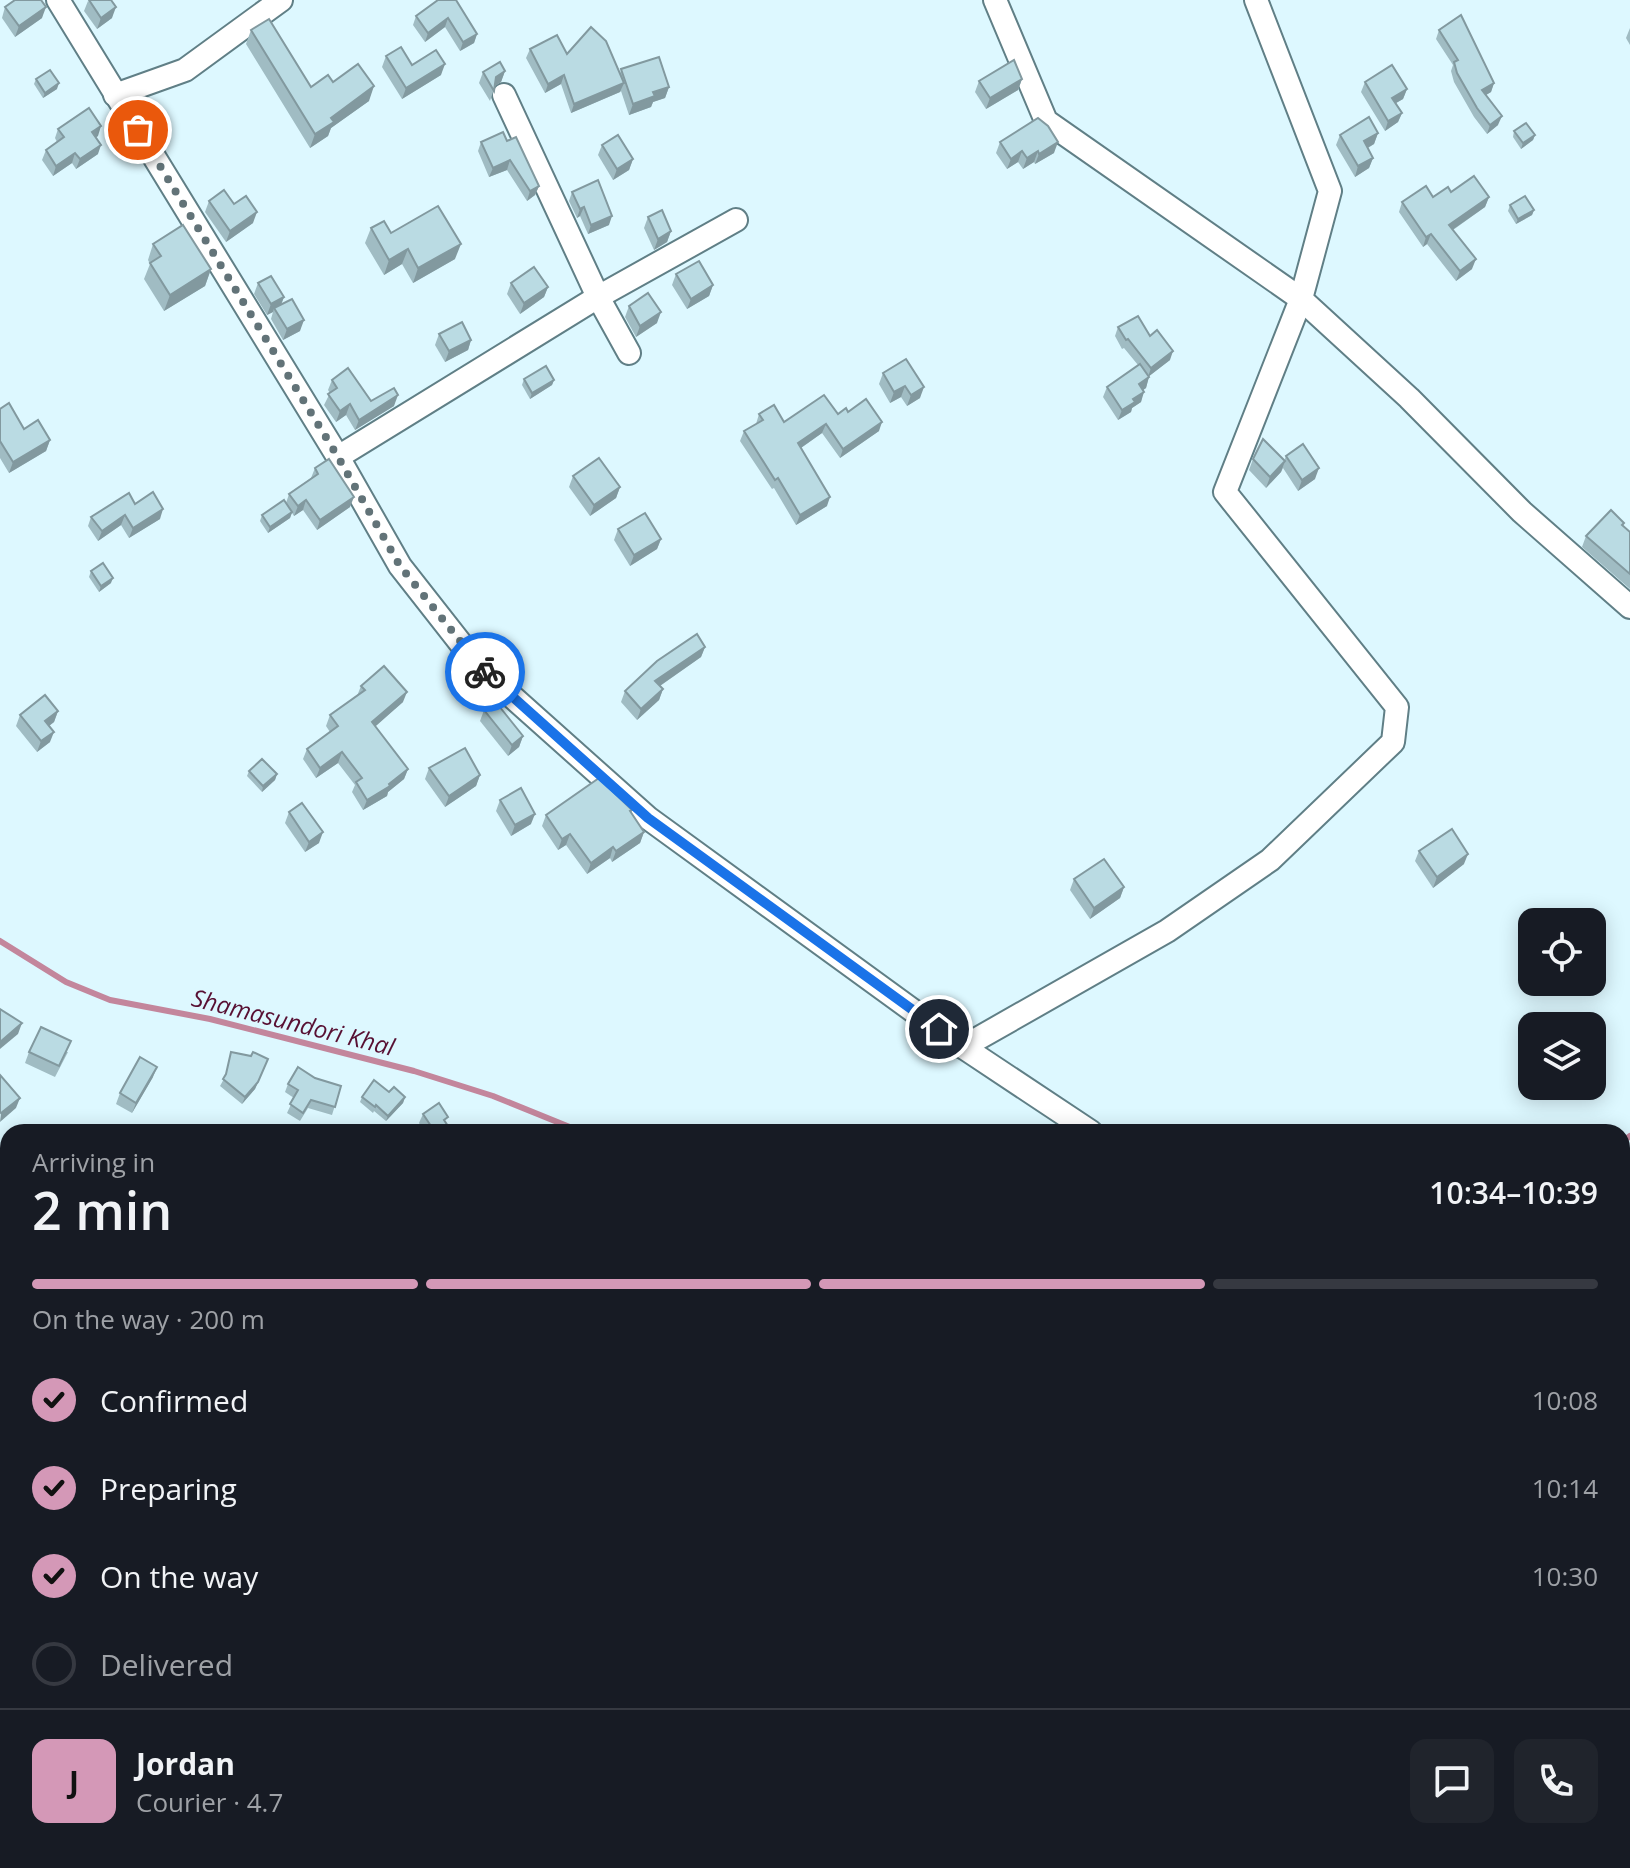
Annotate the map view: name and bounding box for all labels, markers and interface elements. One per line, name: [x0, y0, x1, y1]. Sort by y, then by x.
pin: [104, 96, 172, 164]
icon: bag: [116, 108, 160, 152]
courier: [445, 632, 525, 712]
icon: bike: [463, 650, 507, 694]
map controls: [1518, 908, 1606, 1100]
button: locate: [1518, 908, 1606, 996]
water label: Shamasundori Khal: [188, 980, 399, 1063]
pin: [905, 995, 973, 1063]
icon: home: [917, 1007, 961, 1051]
button: layers: [1518, 1012, 1606, 1100]
text: Arriving in: [32, 1144, 155, 1180]
text: 10:34–10:39: [1429, 1172, 1598, 1213]
text: 2 min: [32, 1174, 172, 1245]
text: On the way · 200 m: [32, 1301, 265, 1337]
icon: check: [32, 1378, 76, 1422]
text: Confirmed: [100, 1380, 248, 1421]
text: 10:08: [1532, 1382, 1598, 1418]
icon: check: [32, 1466, 76, 1510]
text: Preparing: [100, 1468, 237, 1509]
text: 10:14: [1532, 1470, 1598, 1506]
icon: check: [32, 1554, 76, 1598]
text: On the way: [100, 1556, 258, 1597]
text: 10:30: [1532, 1558, 1598, 1594]
text: Delivered: [100, 1644, 233, 1685]
button: chat: [1410, 1739, 1494, 1823]
button: phone: [1514, 1739, 1598, 1823]
text: Jordan: [136, 1743, 235, 1784]
text: J: [69, 1761, 79, 1802]
text: Courier · 4.7: [136, 1784, 283, 1820]

